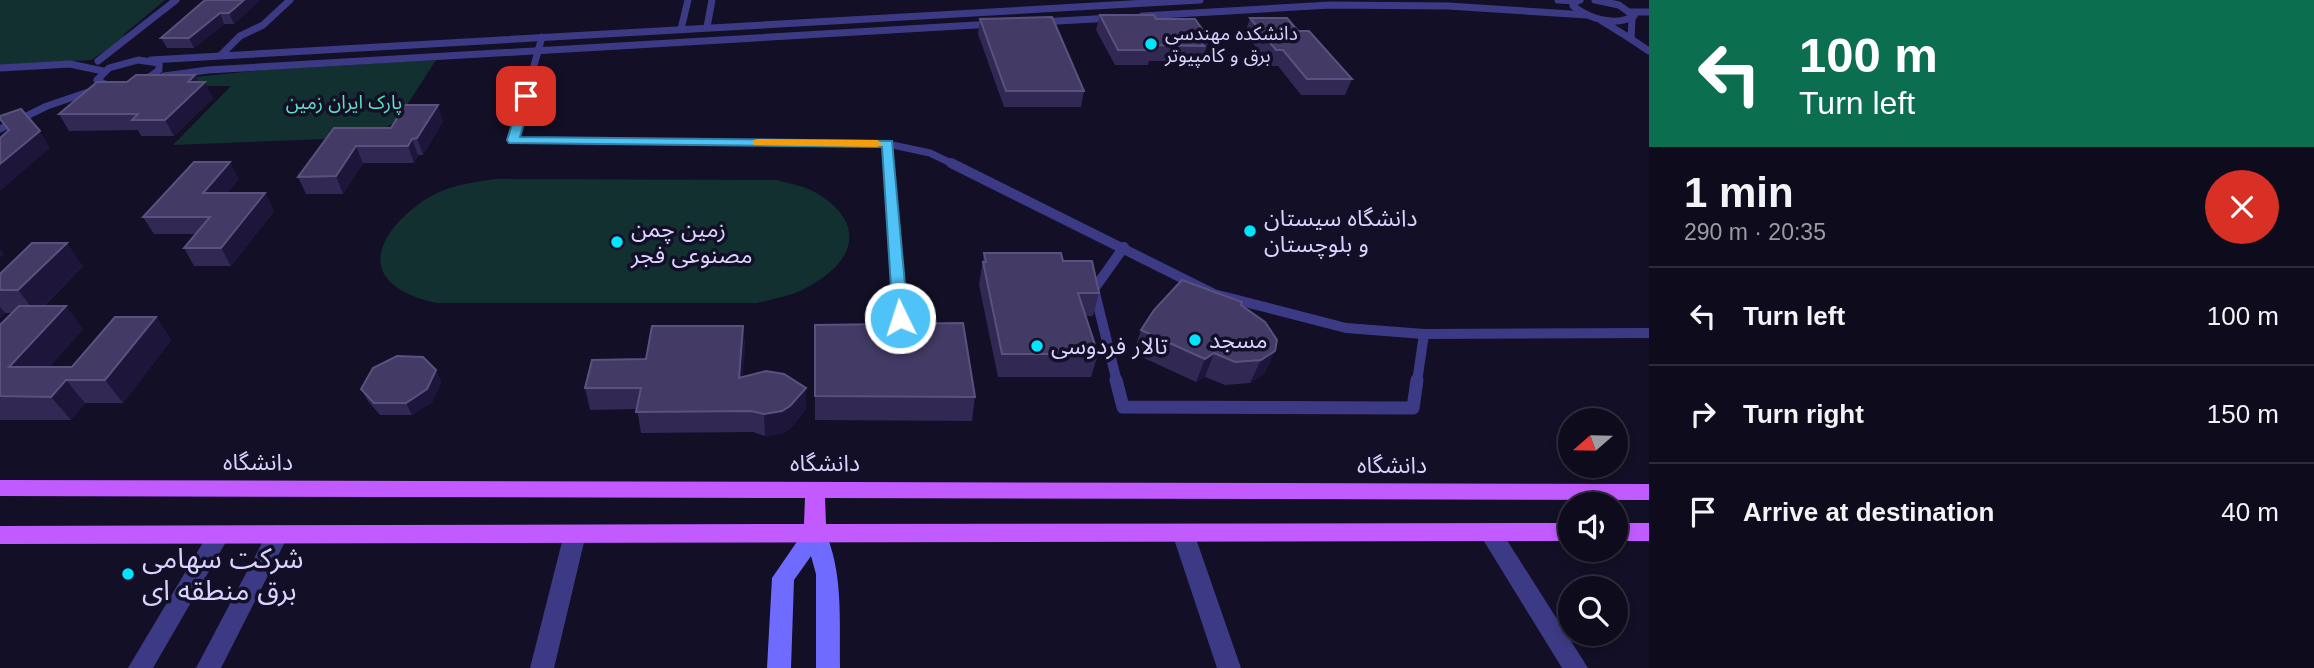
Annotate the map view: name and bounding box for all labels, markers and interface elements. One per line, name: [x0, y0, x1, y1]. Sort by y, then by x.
place label: دانشکده مهندسی برق و کامپیوتر: [1164, 23, 1298, 68]
icon: left: [1684, 28, 1775, 119]
text: 100 m: [1799, 28, 1938, 82]
marker: دانشکده مهندسی برق و کامپیوتر: [1143, 36, 1159, 52]
pin: [496, 66, 556, 126]
icon: arrive: [507, 77, 545, 115]
text: Turn left: [1799, 85, 1915, 121]
park label: پارک ایران زمین: [286, 92, 402, 115]
text: 1 min: [1684, 169, 1794, 216]
button: close: [2205, 170, 2279, 244]
place label: دانشگاه سیستان و بلوچستان: [1264, 205, 1417, 259]
place label: زمین چمن مصنوعی فجر: [630, 216, 753, 269]
text: 290 m · 20:35: [1684, 219, 1826, 245]
marker: دانشگاه سیستان و بلوچستان: [1242, 223, 1258, 239]
marker: زمین چمن مصنوعی فجر: [609, 234, 625, 250]
position arrow: [863, 281, 937, 355]
icon: left: [1684, 297, 1722, 335]
text: Turn left: [1743, 301, 1845, 331]
text: 100 m: [2207, 301, 2279, 331]
place label: مسجد: [1209, 327, 1268, 353]
marker: مسجد: [1187, 332, 1203, 348]
place label: تالار فردوسی: [1051, 333, 1168, 360]
marker: تالار فردوسی: [1029, 338, 1045, 354]
icon: right: [1684, 395, 1722, 433]
text: Turn right: [1743, 399, 1864, 429]
text: 150 m: [2207, 399, 2279, 429]
north arrow: [1558, 408, 1628, 478]
map controls: [1558, 408, 1628, 646]
street label: دانشگاه: [223, 449, 293, 475]
street label: دانشگاه: [790, 450, 860, 476]
street label: دانشگاه: [1357, 452, 1427, 478]
button: sound: [1558, 492, 1628, 562]
icon: arrive: [1684, 493, 1722, 531]
text: Arrive at destination: [1743, 497, 1994, 527]
text: 40 m: [2221, 497, 2279, 527]
place label: شرکت سهامی برق منطقه ای: [142, 543, 303, 607]
marker: شرکت سهامی برق منطقه ای: [120, 566, 136, 582]
button: search: [1558, 576, 1628, 646]

